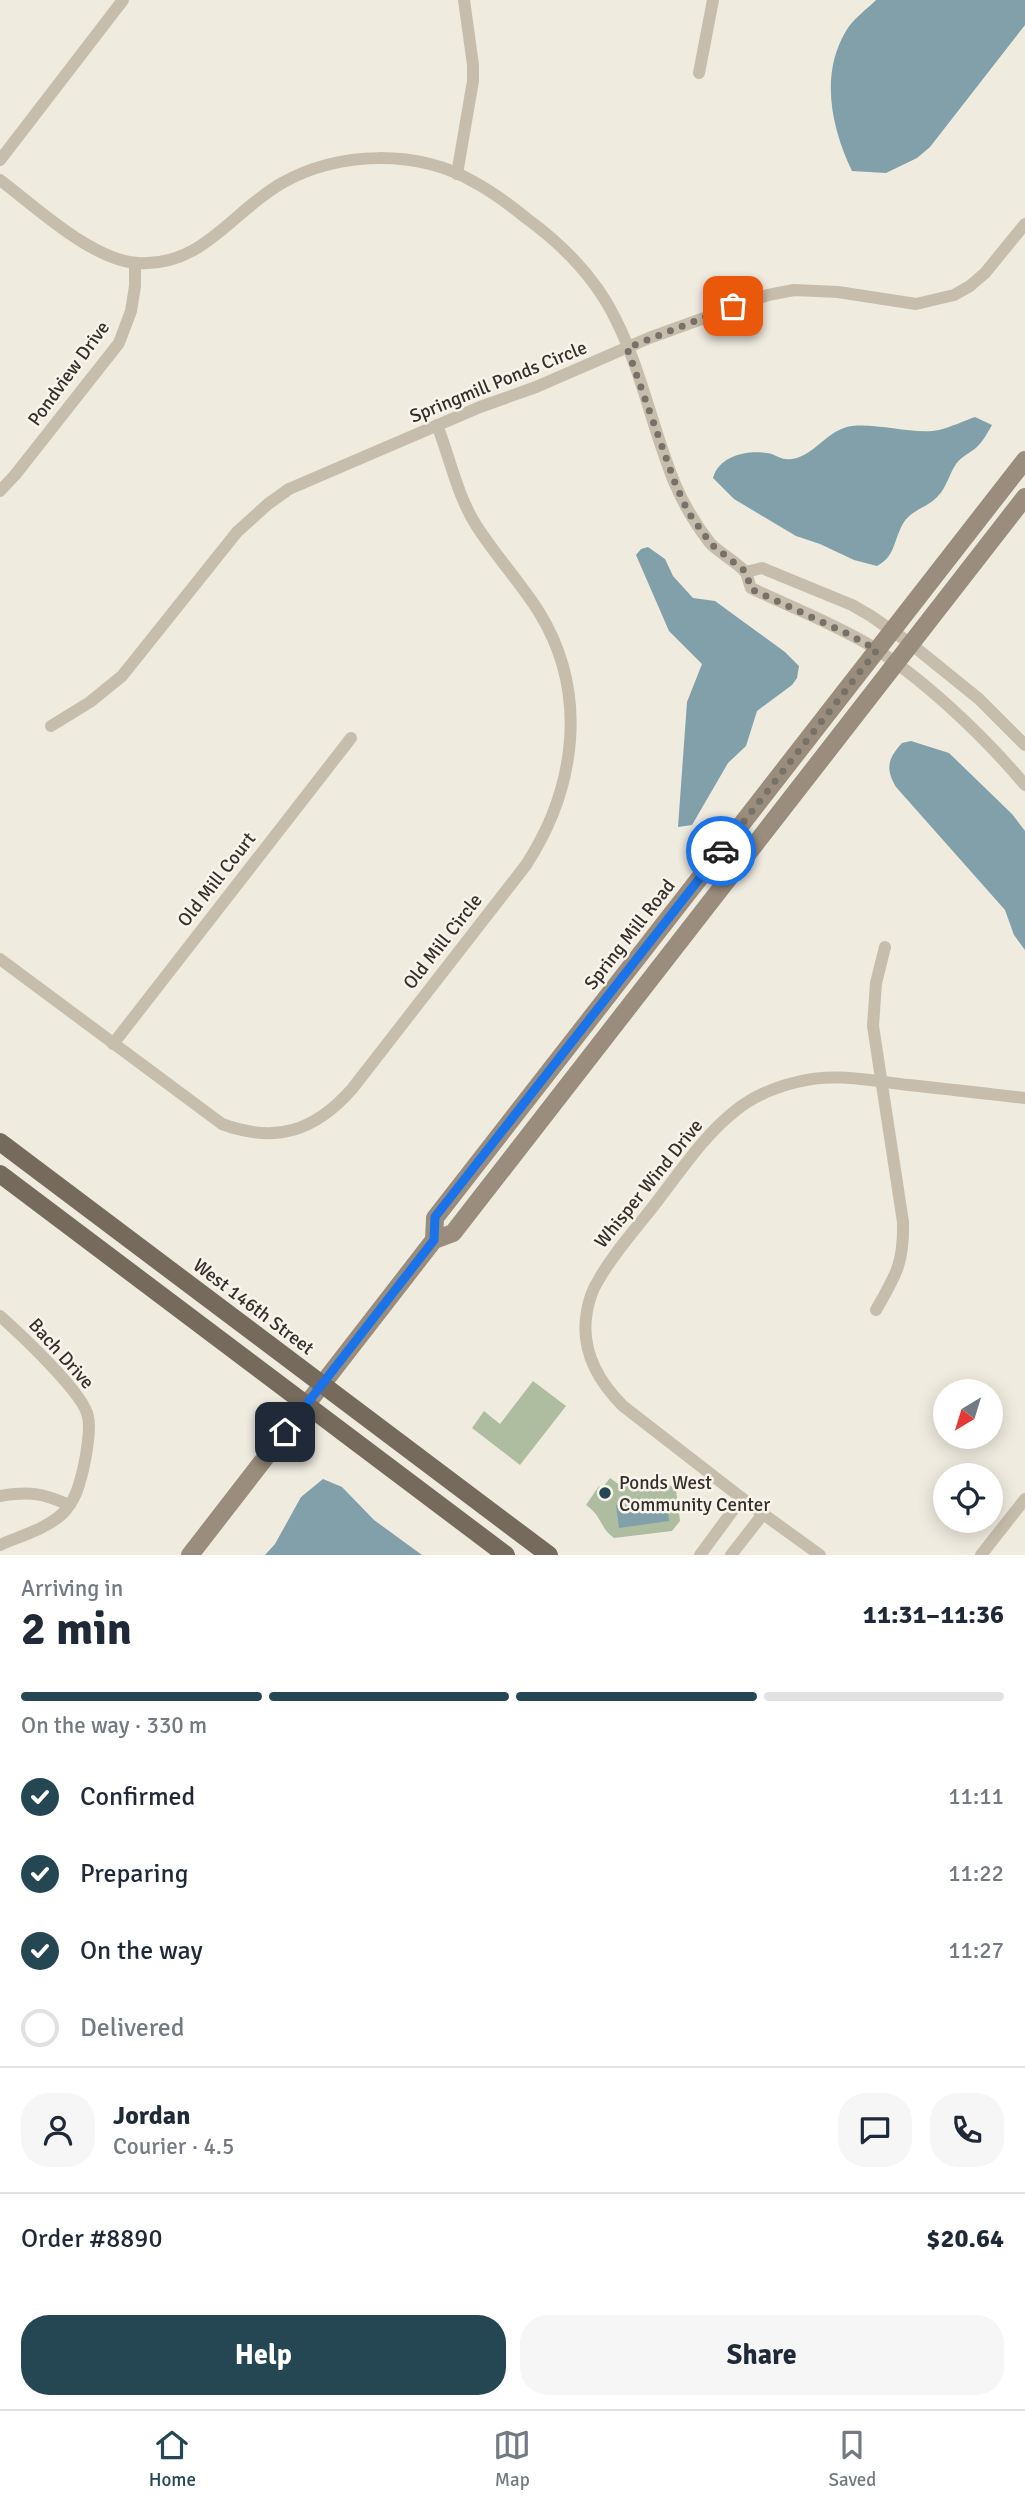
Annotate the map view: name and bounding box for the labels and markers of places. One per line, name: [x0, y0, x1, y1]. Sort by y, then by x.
pin: [703, 276, 763, 336]
pin: [255, 1402, 315, 1462]
place label: Ponds West Community Center: [619, 1471, 770, 1517]
marker: Ponds West Community Center: [597, 1485, 613, 1501]

